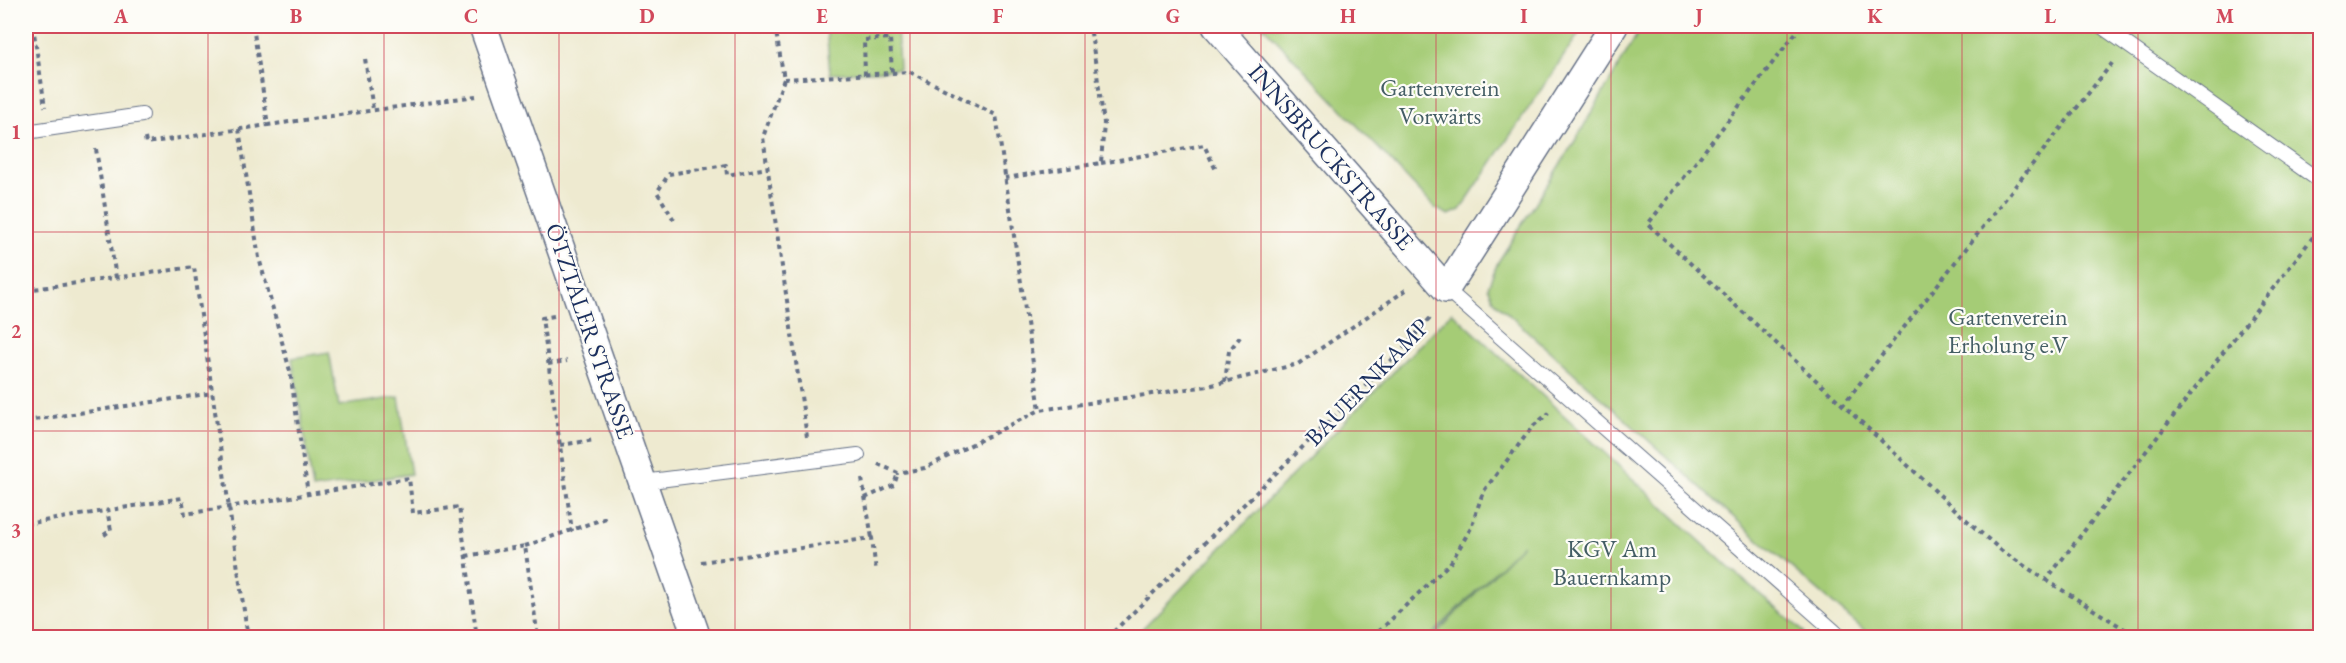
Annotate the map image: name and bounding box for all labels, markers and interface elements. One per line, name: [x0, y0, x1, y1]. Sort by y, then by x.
text: A: [113, 3, 129, 29]
text: B: [290, 3, 302, 29]
text: C: [464, 3, 478, 29]
text: D: [639, 3, 655, 29]
text: E: [816, 3, 828, 29]
text: F: [993, 3, 1004, 29]
text: G: [1166, 3, 1180, 29]
text: H: [1340, 3, 1356, 29]
text: I: [1520, 3, 1528, 29]
text: J: [1693, 3, 1703, 29]
text: K: [1867, 3, 1883, 29]
text: L: [2044, 3, 2056, 29]
text: M: [2216, 3, 2234, 29]
street label: INNSBRUCKSTRASSE: [1242, 57, 1421, 256]
park label: Gartenverein Vorwärts: [1380, 72, 1500, 131]
text: 1: [11, 119, 21, 145]
street label: ÖTZTALER STRASSE: [539, 219, 642, 443]
park label: Gartenverein Erholung e.V: [1948, 301, 2069, 360]
street label: BAUERNKAMP: [1298, 311, 1435, 452]
text: 2: [11, 318, 22, 344]
text: 3: [11, 517, 21, 543]
park label: KGV Am Bauernkamp: [1553, 533, 1671, 592]

